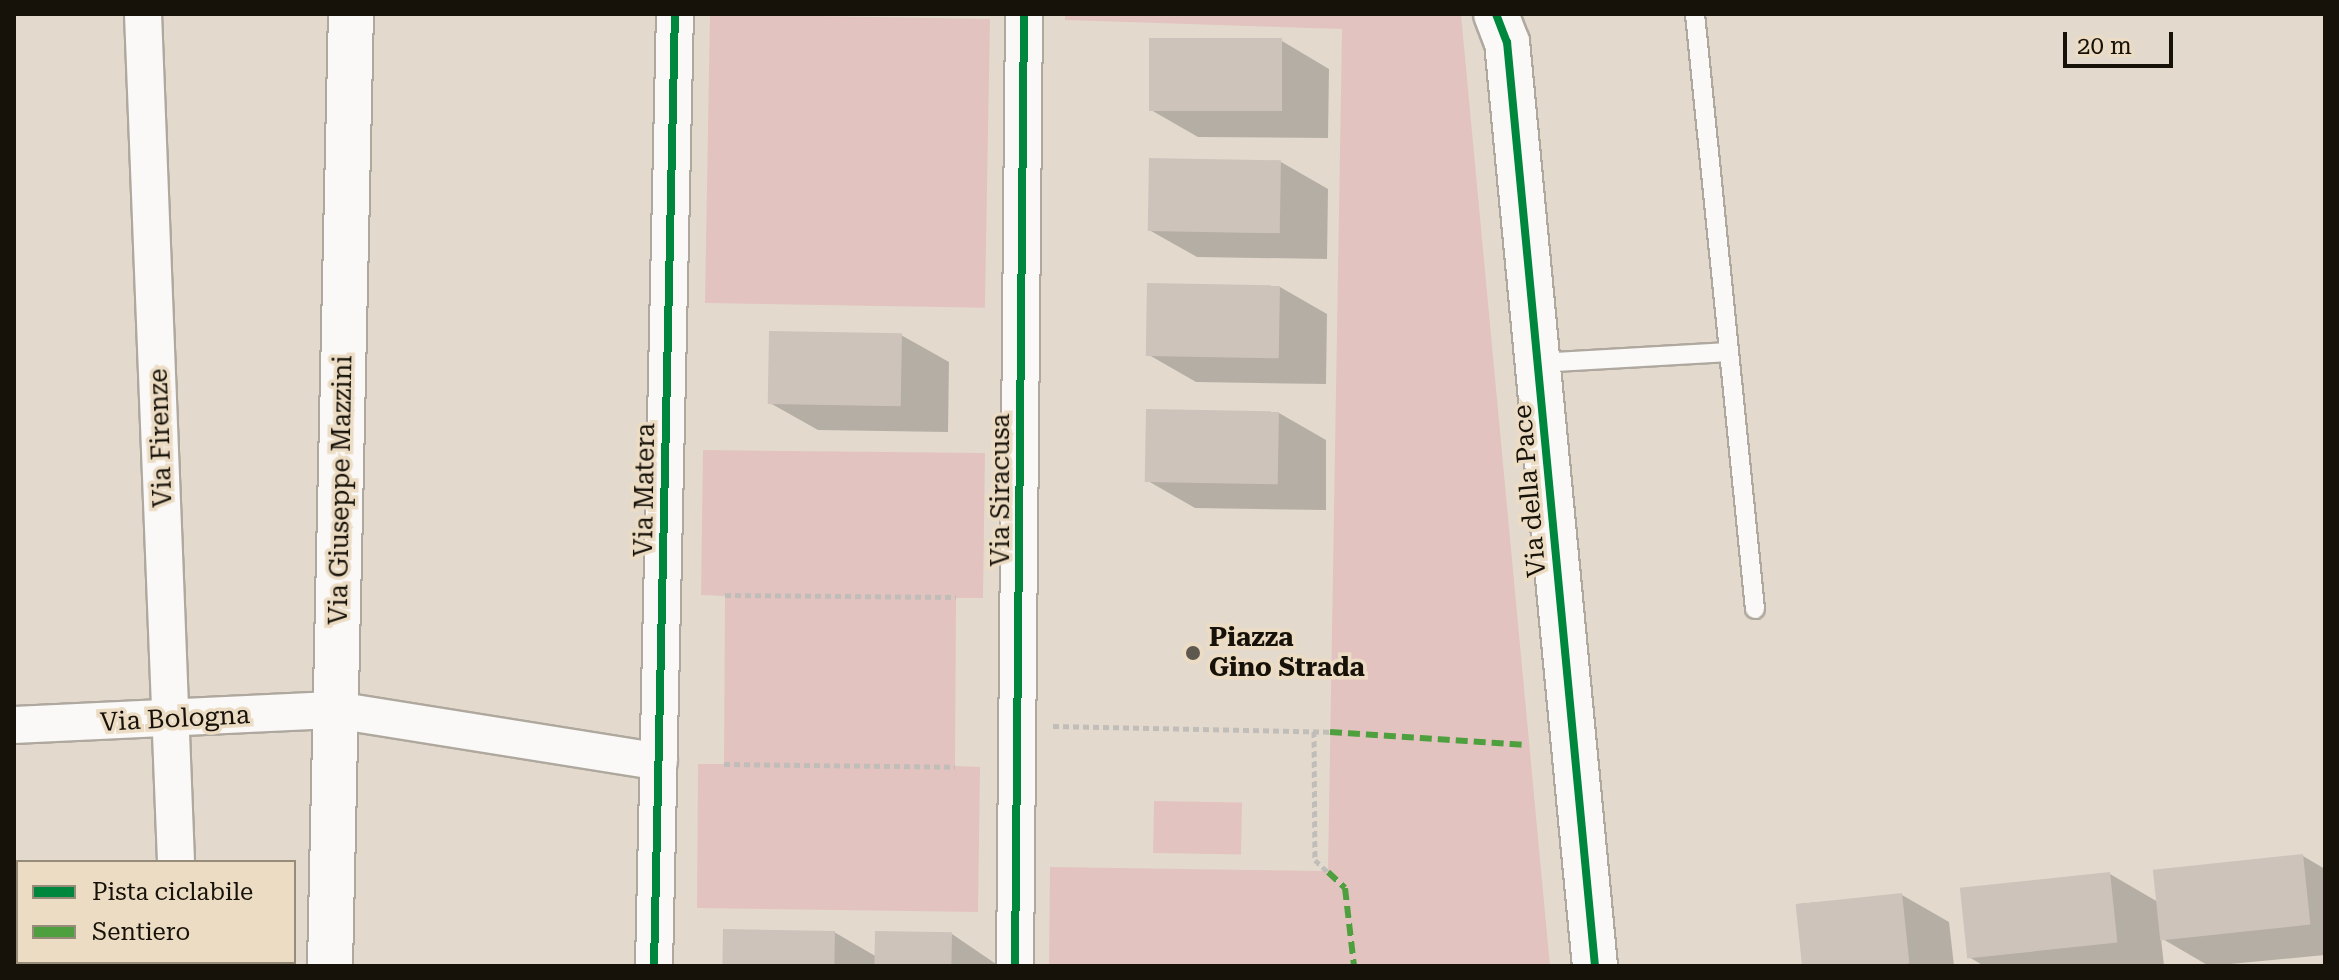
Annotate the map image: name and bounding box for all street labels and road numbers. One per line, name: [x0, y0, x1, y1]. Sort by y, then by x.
street label: Via Giuseppe Mazzini: [323, 355, 359, 625]
street label: Via Firenze: [143, 368, 179, 508]
street label: Via della Pace: [1507, 403, 1553, 579]
street label: Via Siracusa: [985, 414, 1017, 566]
street label: Via Matera: [628, 423, 662, 557]
street label: Via Bologna: [99, 699, 251, 739]

